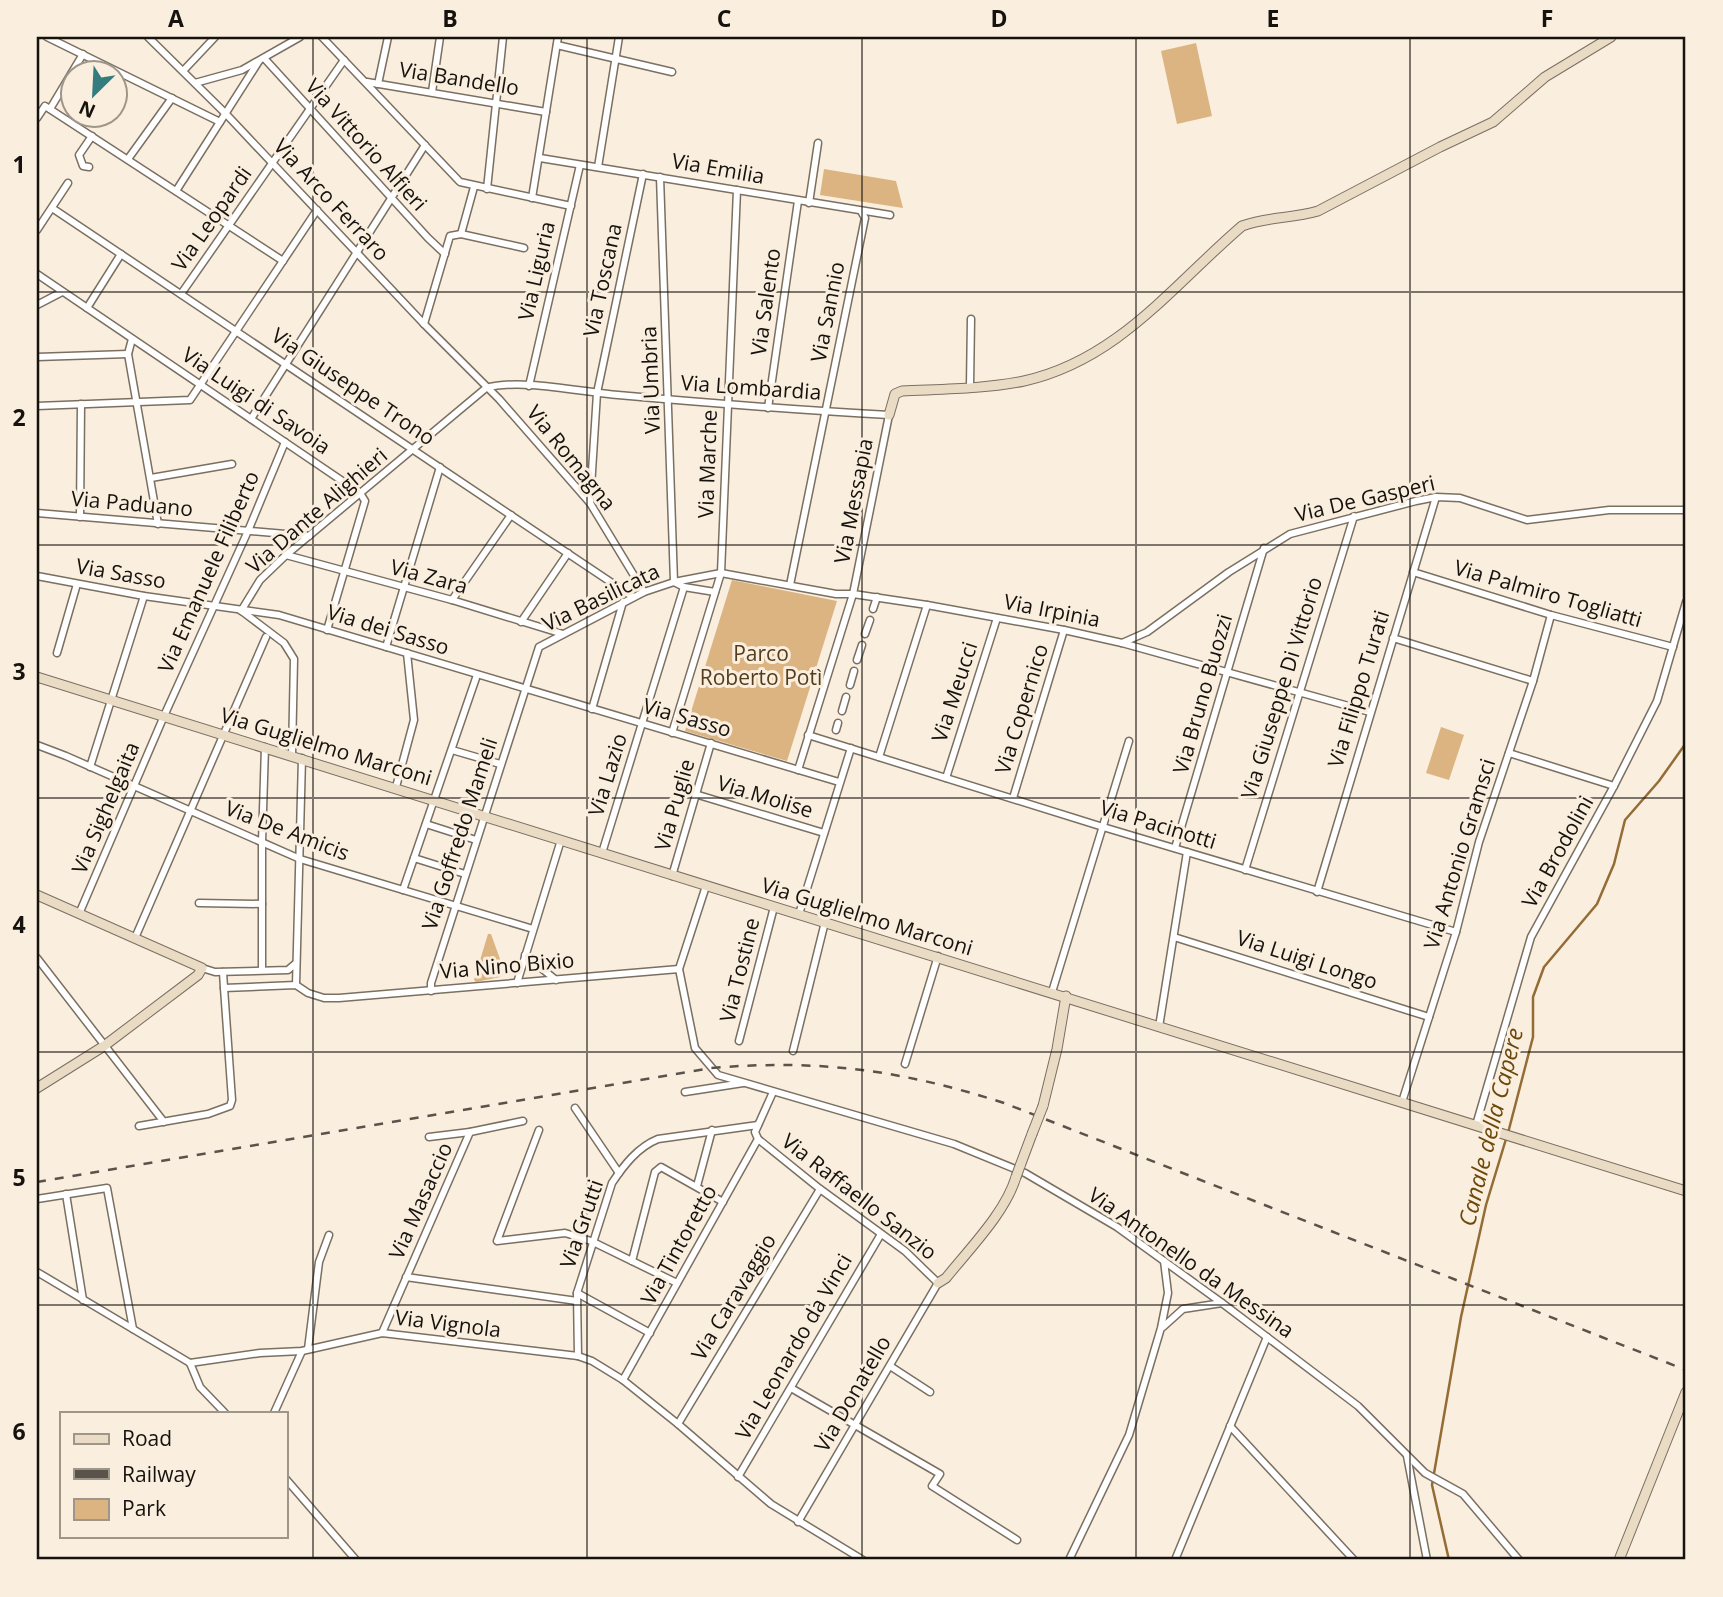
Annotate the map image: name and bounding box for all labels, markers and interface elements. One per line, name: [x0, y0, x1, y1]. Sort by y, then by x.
text: A: [168, 2, 184, 34]
text: B: [442, 2, 458, 34]
text: C: [717, 2, 731, 34]
text: D: [990, 2, 1008, 34]
text: E: [1267, 2, 1279, 34]
text: F: [1541, 2, 1553, 34]
street label: Via Bandello: [397, 55, 521, 101]
north arrow: [60, 60, 130, 130]
street label: Via Vittorio Alfieri: [300, 72, 434, 216]
text: N: [75, 95, 99, 125]
street label: Via Arco Ferraro: [268, 132, 396, 267]
street label: Via Emilia: [670, 146, 767, 190]
text: 1: [12, 148, 26, 180]
street label: Via Leopardi: [165, 161, 258, 276]
street label: Via Liguria: [511, 218, 561, 323]
street label: Via Toscana: [576, 220, 628, 339]
street label: Via Salento: [744, 246, 786, 357]
street label: Via Sannio: [804, 259, 850, 364]
street label: Via Giuseppe Trono: [266, 321, 441, 451]
street label: Via Umbria: [634, 326, 666, 435]
street label: Via Luigi di Savoia: [177, 340, 336, 460]
street label: Via Lombardia: [680, 368, 822, 406]
street label: Via Romagna: [521, 399, 623, 516]
text: 2: [12, 401, 26, 433]
street label: Via Marche: [691, 409, 723, 519]
street label: Via Messapia: [827, 436, 879, 566]
street label: Via Dante Alighieri: [240, 441, 393, 579]
street label: Via Emanuele Filiberto: [151, 466, 265, 677]
street label: Via De Gasperi: [1292, 468, 1438, 528]
street label: Via Paduano: [70, 484, 194, 522]
street label: Via Sasso: [74, 551, 168, 595]
street label: Via Zara: [388, 552, 471, 600]
street label: Via Palmiro Togliatti: [1451, 553, 1645, 633]
street label: Via Basilicata: [537, 557, 664, 638]
street label: Via Giuseppe Di Vittorio: [1234, 573, 1328, 802]
street label: Via Irpinia: [1002, 587, 1103, 633]
street label: Via dei Sasso: [324, 597, 453, 661]
street label: Via Filippo Turati: [1321, 607, 1395, 771]
street label: Via Bruno Buozzi: [1166, 611, 1238, 777]
street label: Via Meucci: [925, 638, 983, 745]
park label: Parco Roberto Potì: [700, 639, 822, 691]
street label: Via Copernico: [988, 640, 1054, 777]
text: 3: [12, 655, 26, 687]
street label: Via Sasso: [640, 691, 735, 743]
street label: Via Guglielmo Marconi: [217, 701, 435, 792]
street label: Via Lazio: [581, 730, 633, 820]
street label: Via Goffredo Mameli: [415, 734, 503, 933]
street label: Via Sighelgaita: [65, 737, 145, 878]
street label: Via Antonio Gramsci: [1417, 755, 1501, 952]
street label: Via Puglie: [648, 756, 700, 854]
street label: Via Molise: [714, 768, 817, 824]
street label: Via Brodolini: [1515, 791, 1599, 913]
street label: Via Pacinotti: [1097, 793, 1220, 855]
street label: Via De Amicis: [221, 794, 353, 867]
street label: Via Guglielmo Marconi: [758, 871, 976, 962]
text: 4: [12, 908, 26, 940]
street label: Via Tostine: [713, 915, 766, 1025]
street label: Via Luigi Longo: [1233, 923, 1381, 995]
street label: Via Nino Bixio: [439, 945, 575, 985]
water label: Canale della Capere: [1450, 1024, 1530, 1229]
street label: Via Raffaello Sanzio: [776, 1127, 943, 1266]
street label: Via Masaccio: [382, 1138, 458, 1263]
text: 5: [12, 1161, 26, 1193]
street label: Via Grutti: [553, 1176, 609, 1272]
street label: Via Tintoretto: [634, 1180, 723, 1309]
street label: Via Antonello da Messina: [1083, 1180, 1300, 1344]
street label: Via Caravaggio: [684, 1228, 782, 1365]
street label: Via Leonardo da Vinci: [728, 1248, 858, 1445]
street label: Via Vignola: [393, 1303, 503, 1343]
street label: Via Donatello: [808, 1330, 897, 1457]
legend: [60, 1412, 287, 1538]
text: 6: [12, 1415, 26, 1447]
text: Road: [122, 1424, 172, 1452]
text: Railway: [122, 1460, 196, 1488]
text: Park: [122, 1494, 166, 1522]

